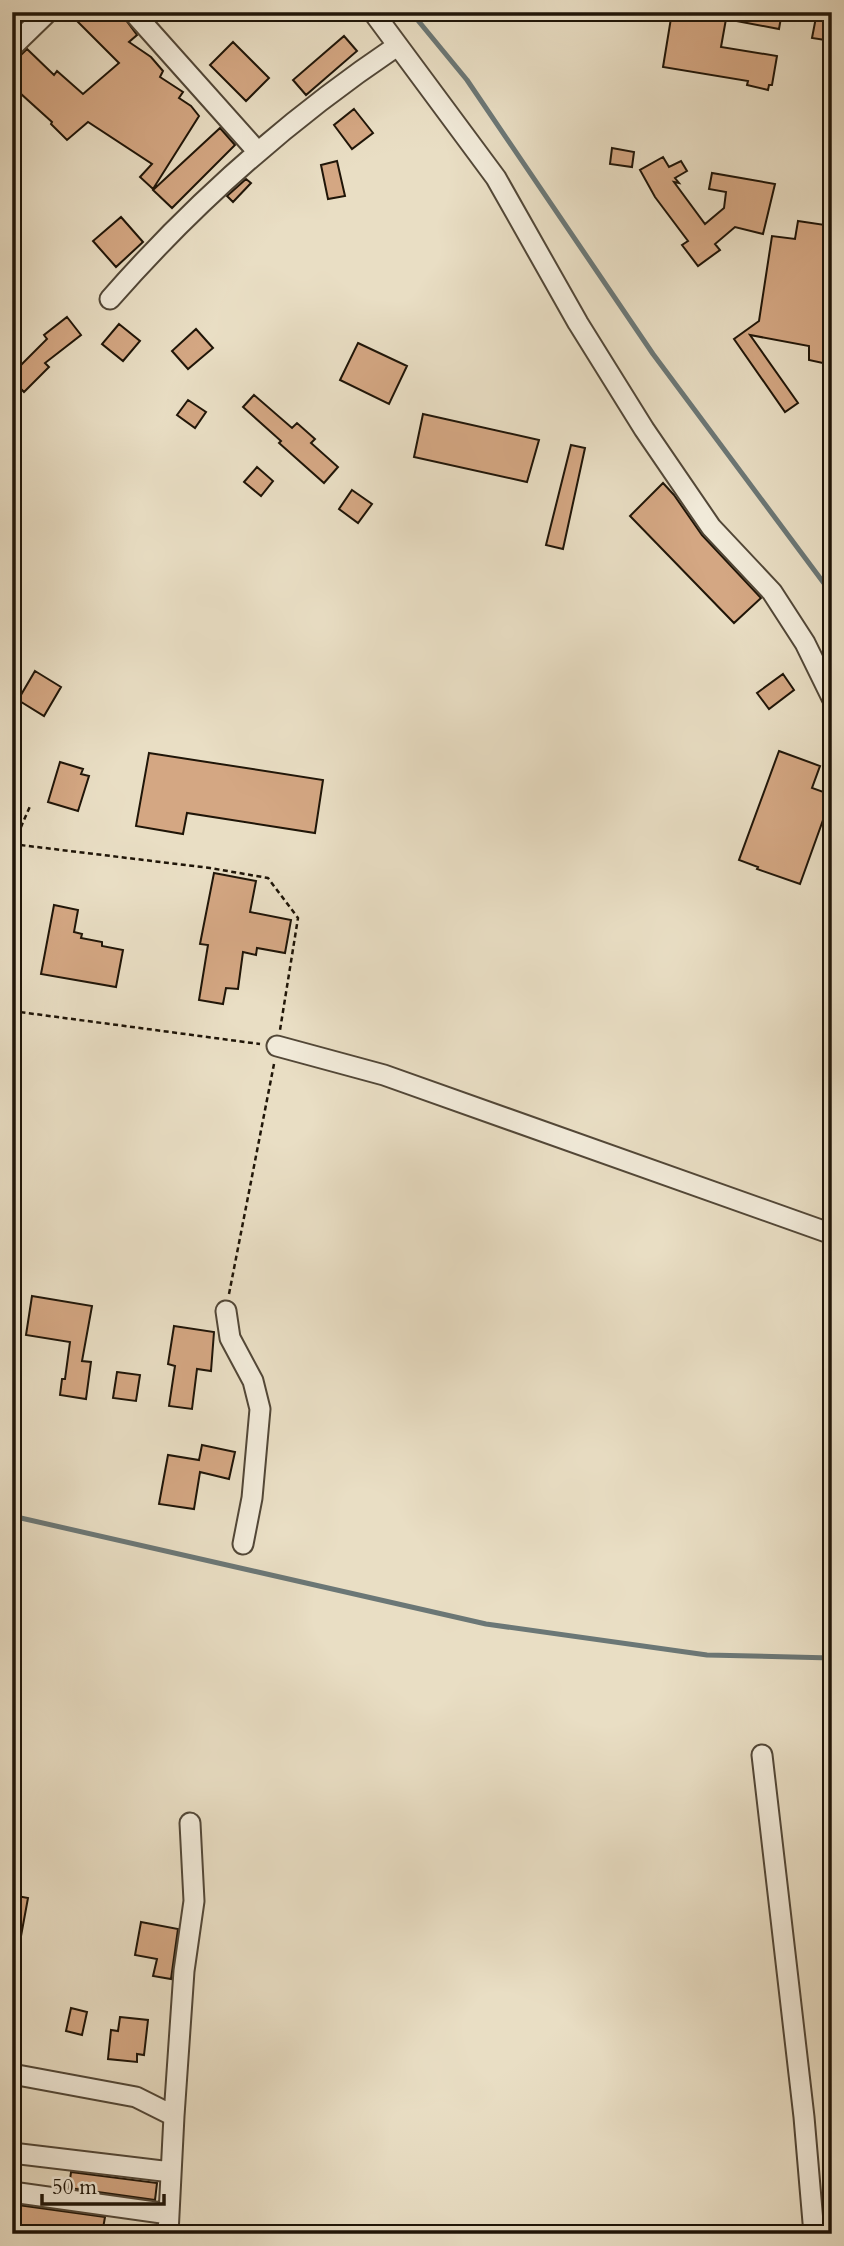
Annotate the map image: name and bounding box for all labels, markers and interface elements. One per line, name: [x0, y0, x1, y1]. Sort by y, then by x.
scale bar: [42, 2162, 164, 2206]
text: 50 m: [52, 2173, 97, 2202]

